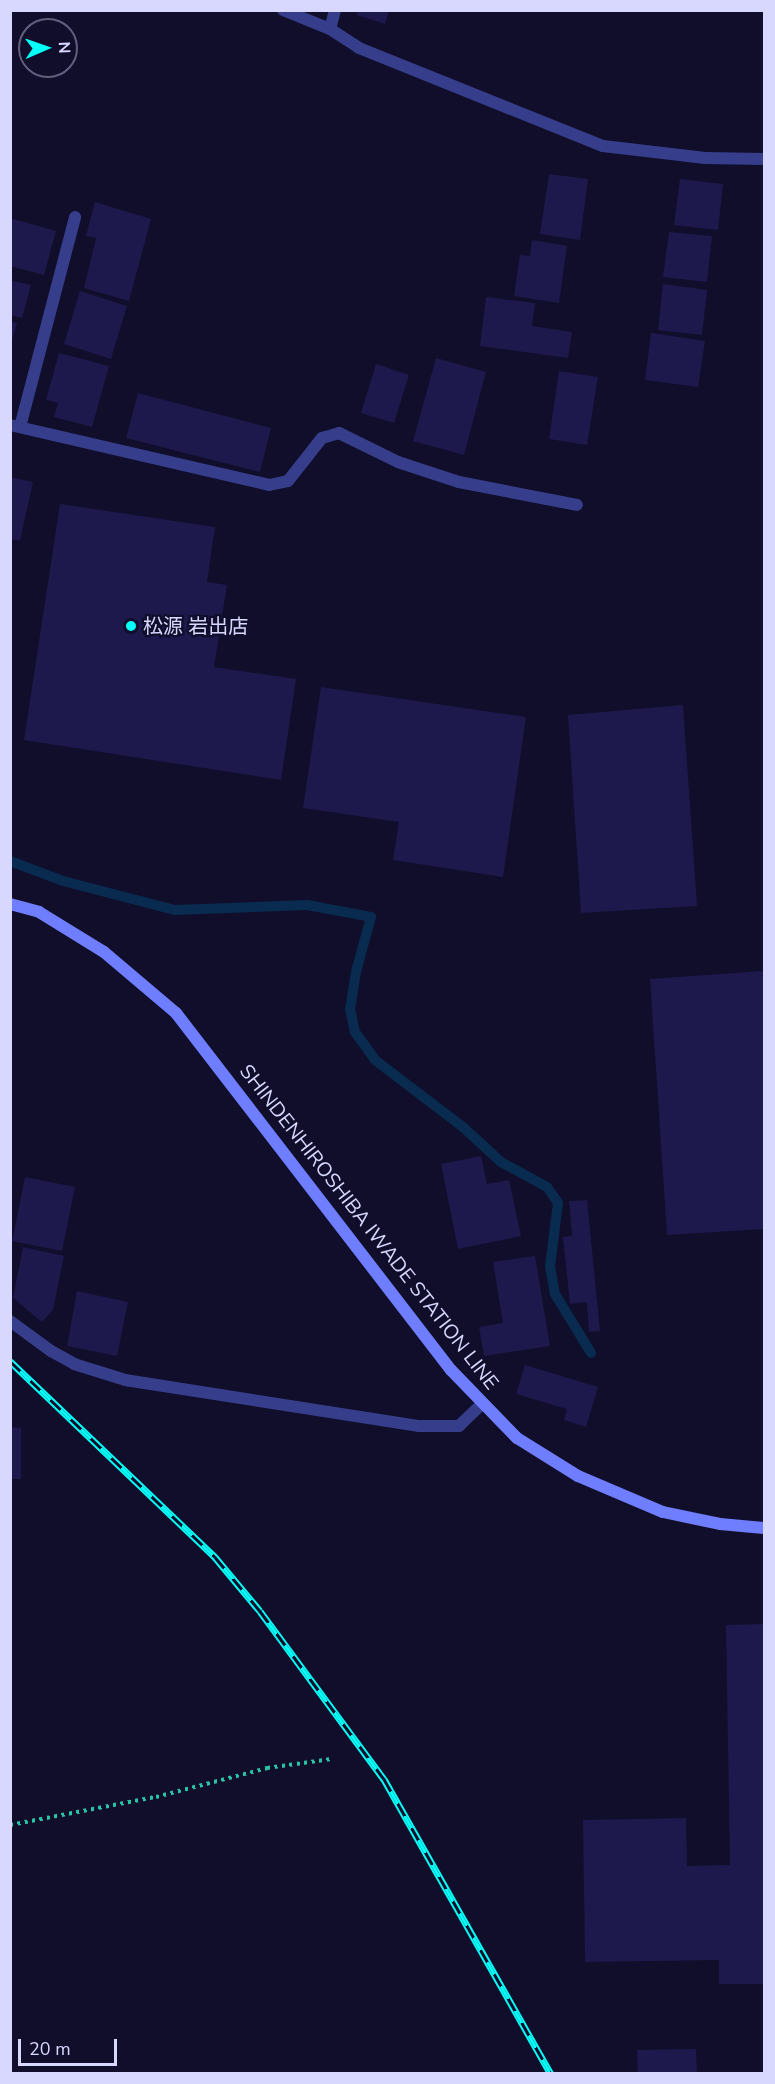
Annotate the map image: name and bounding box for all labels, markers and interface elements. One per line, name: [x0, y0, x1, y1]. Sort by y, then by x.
north arrow: [18, 18, 78, 78]
text: N: [53, 41, 75, 54]
place label: 松源 岩出店: [143, 614, 248, 638]
marker: 松源 岩出店: [124, 619, 138, 633]
street label: SHINDENHIROSHIBA IWADE STATION LINE: [235, 1060, 503, 1394]
scale bar: [21, 2027, 120, 2065]
text: 20 m: [29, 2037, 71, 2061]

